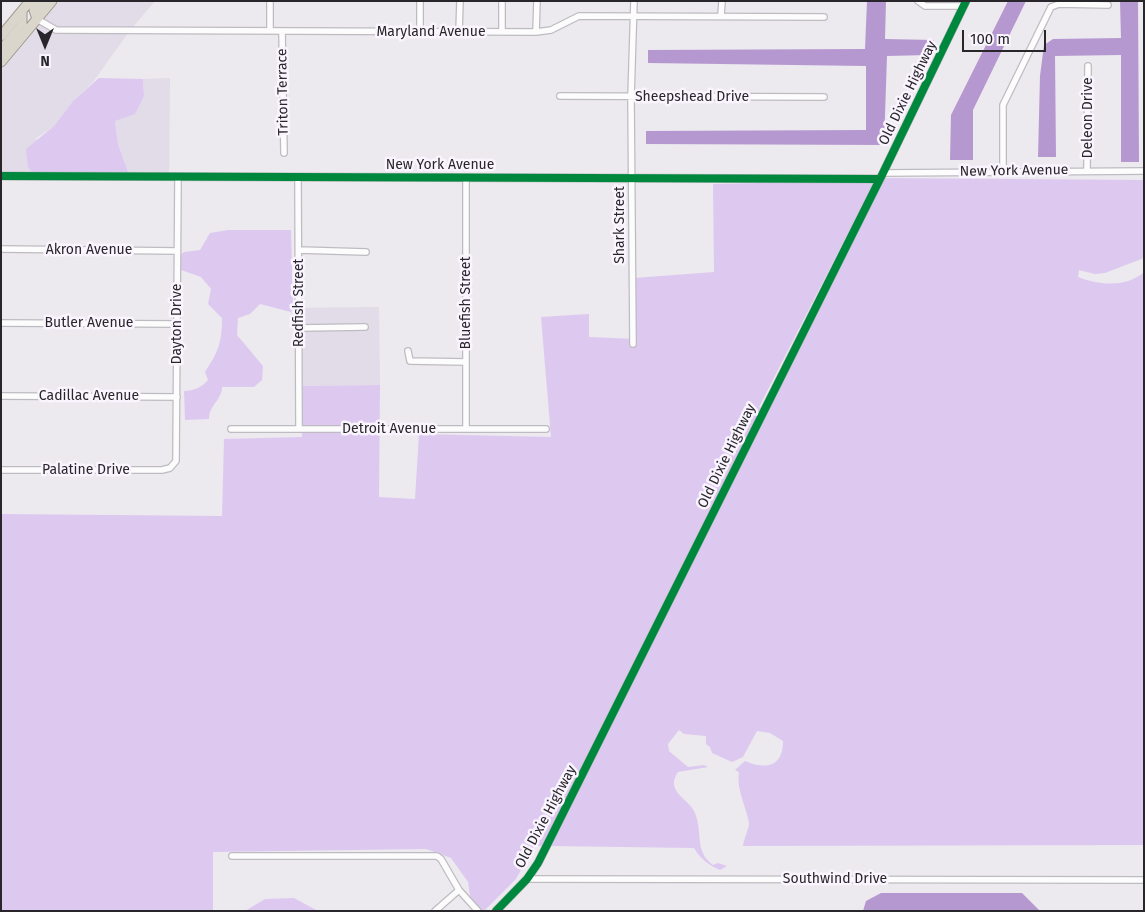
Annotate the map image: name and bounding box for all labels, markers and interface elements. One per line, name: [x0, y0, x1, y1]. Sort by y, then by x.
north arrow: [20, 20, 70, 70]
scale bar: [965, 20, 1049, 52]
street label: Maryland Avenue: [376, 24, 486, 40]
text: 100 m: [970, 30, 1010, 48]
street label: Old Dixie Highway: [875, 38, 941, 148]
street label: Triton Terrace: [274, 48, 292, 136]
text: N: [40, 52, 50, 69]
street label: Deleon Drive: [1080, 77, 1096, 159]
street label: Sheepshead Drive: [635, 89, 749, 105]
street label: New York Avenue: [386, 157, 494, 173]
street label: New York Avenue: [959, 162, 1069, 180]
street label: Shark Street: [612, 186, 628, 264]
street label: Akron Avenue: [46, 242, 132, 258]
street label: Bluefish Street: [458, 257, 474, 349]
street label: Redfish Street: [291, 259, 307, 347]
street label: Dayton Drive: [169, 284, 185, 364]
street label: Butler Avenue: [45, 315, 133, 331]
street label: Cadillac Avenue: [39, 388, 139, 404]
street label: Old Dixie Highway: [694, 401, 760, 511]
street label: Detroit Avenue: [342, 421, 436, 437]
street label: Palatine Drive: [42, 462, 130, 478]
street label: Old Dixie Highway: [512, 763, 580, 871]
street label: Southwind Drive: [783, 871, 887, 887]

